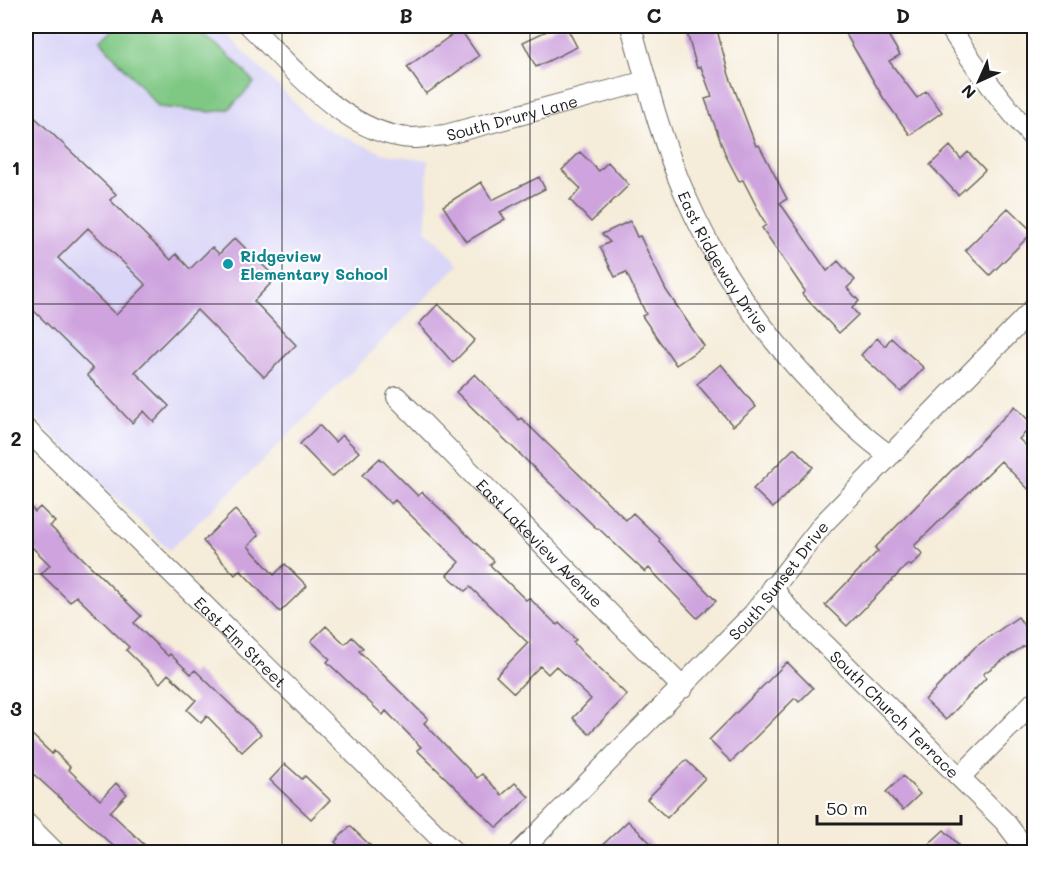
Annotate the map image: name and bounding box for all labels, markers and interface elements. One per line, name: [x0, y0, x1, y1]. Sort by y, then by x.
text: A: [150, 2, 164, 28]
text: B: [399, 2, 413, 28]
text: C: [647, 2, 662, 28]
text: D: [896, 2, 910, 28]
north arrow: [949, 51, 1009, 111]
text: N: [956, 80, 980, 104]
street label: South Drury Lane: [444, 89, 580, 145]
text: 1: [12, 154, 20, 180]
street label: East Ridgeway Drive: [674, 187, 775, 337]
place label: Ridgeview Elementary School: [240, 245, 388, 284]
marker: Ridgeview Elementary School: [221, 257, 235, 271]
text: 2: [10, 425, 22, 451]
street label: East Lakeview Avenue: [472, 474, 608, 611]
street label: South Sunset Drive: [723, 516, 832, 644]
street label: East Elm Street: [190, 591, 291, 691]
street label: South Church Terrace: [826, 645, 964, 782]
text: 3: [10, 695, 22, 721]
scale bar: [817, 788, 961, 826]
text: 50 m: [826, 796, 868, 820]

